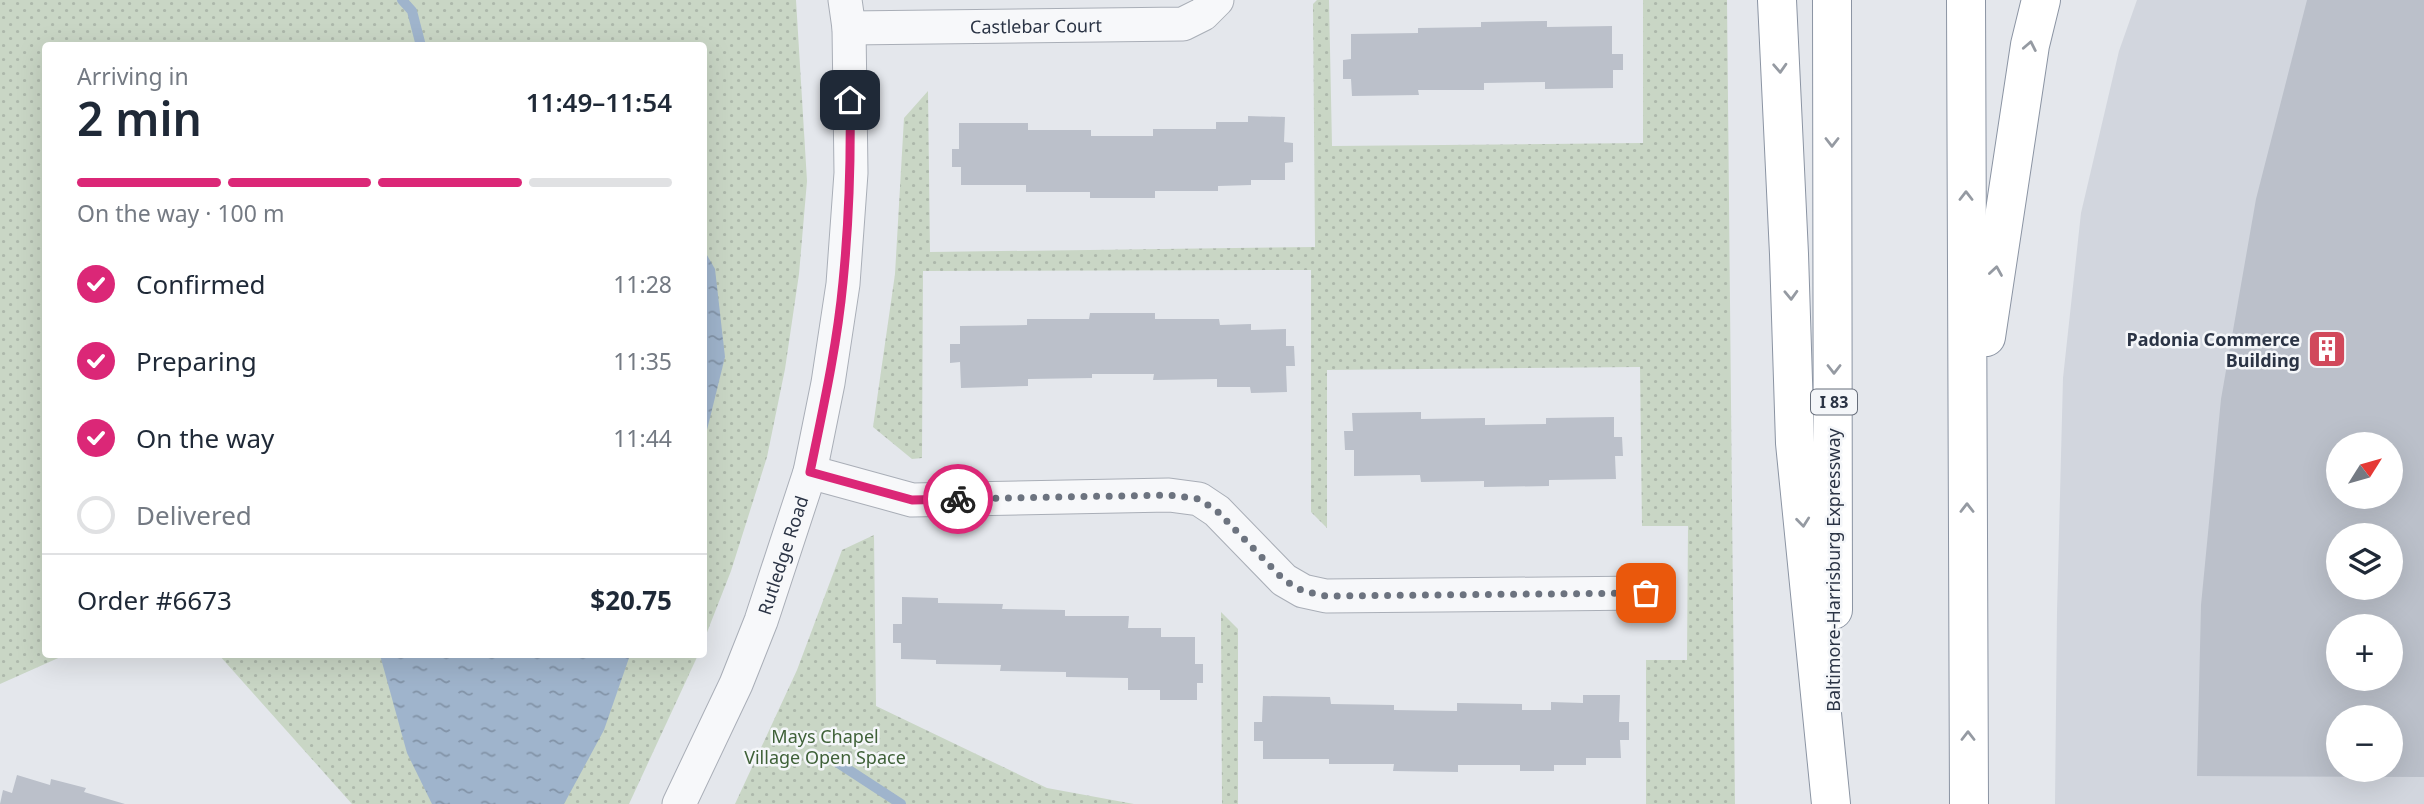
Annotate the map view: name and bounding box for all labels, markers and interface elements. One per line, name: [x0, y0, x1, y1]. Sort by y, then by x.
street label: Castlebar Court: [970, 13, 1103, 39]
one-way arrow: [2022, 41, 2037, 52]
text: Arriving in: [77, 60, 189, 92]
one-way arrow: [1773, 63, 1788, 74]
pin: [820, 70, 880, 130]
icon: home: [831, 81, 869, 119]
text: 11:49–11:54: [526, 84, 672, 120]
text: 2 min: [77, 87, 202, 149]
one-way arrow: [1824, 137, 1840, 147]
one-way arrow: [1958, 190, 1974, 200]
text: On the way · 100 m: [77, 197, 284, 229]
icon: check: [77, 265, 115, 303]
one-way arrow: [1988, 265, 2003, 277]
text: Confirmed: [136, 266, 266, 302]
text: 11:28: [613, 268, 672, 300]
one-way arrow: [1783, 290, 1798, 301]
place label: Padonia Commerce Building: [2126, 327, 2300, 372]
building icon: Padonia Commerce Building: [2306, 328, 2348, 370]
icon: check: [77, 342, 115, 380]
text: Preparing: [136, 343, 257, 379]
text: 11:35: [613, 345, 672, 377]
one-way arrow: [1826, 364, 1842, 375]
road number: I 83: [1811, 390, 1857, 414]
icon: check: [77, 419, 115, 457]
text: On the way: [136, 420, 274, 456]
text: 11:44: [613, 422, 672, 454]
street label: Baltimore-Harrisburg Expressway: [1821, 427, 1845, 712]
north arrow: [2326, 432, 2403, 509]
map controls: [2326, 432, 2403, 782]
courier: [923, 464, 993, 534]
icon: bike: [939, 480, 977, 518]
street label: Rutledge Road: [752, 492, 813, 618]
text: Delivered: [136, 497, 252, 533]
one-way arrow: [1959, 503, 1975, 513]
one-way arrow: [1795, 517, 1810, 528]
button: layers: [2326, 523, 2403, 600]
pin: [1616, 563, 1676, 623]
icon: bag: [1627, 574, 1665, 612]
text: Order #6673: [77, 582, 232, 618]
text: $20.75: [590, 582, 672, 618]
button: +: [2326, 614, 2403, 691]
button: −: [2326, 705, 2403, 782]
park label: Mays Chapel Village Open Space: [744, 724, 906, 769]
one-way arrow: [1960, 730, 1976, 741]

